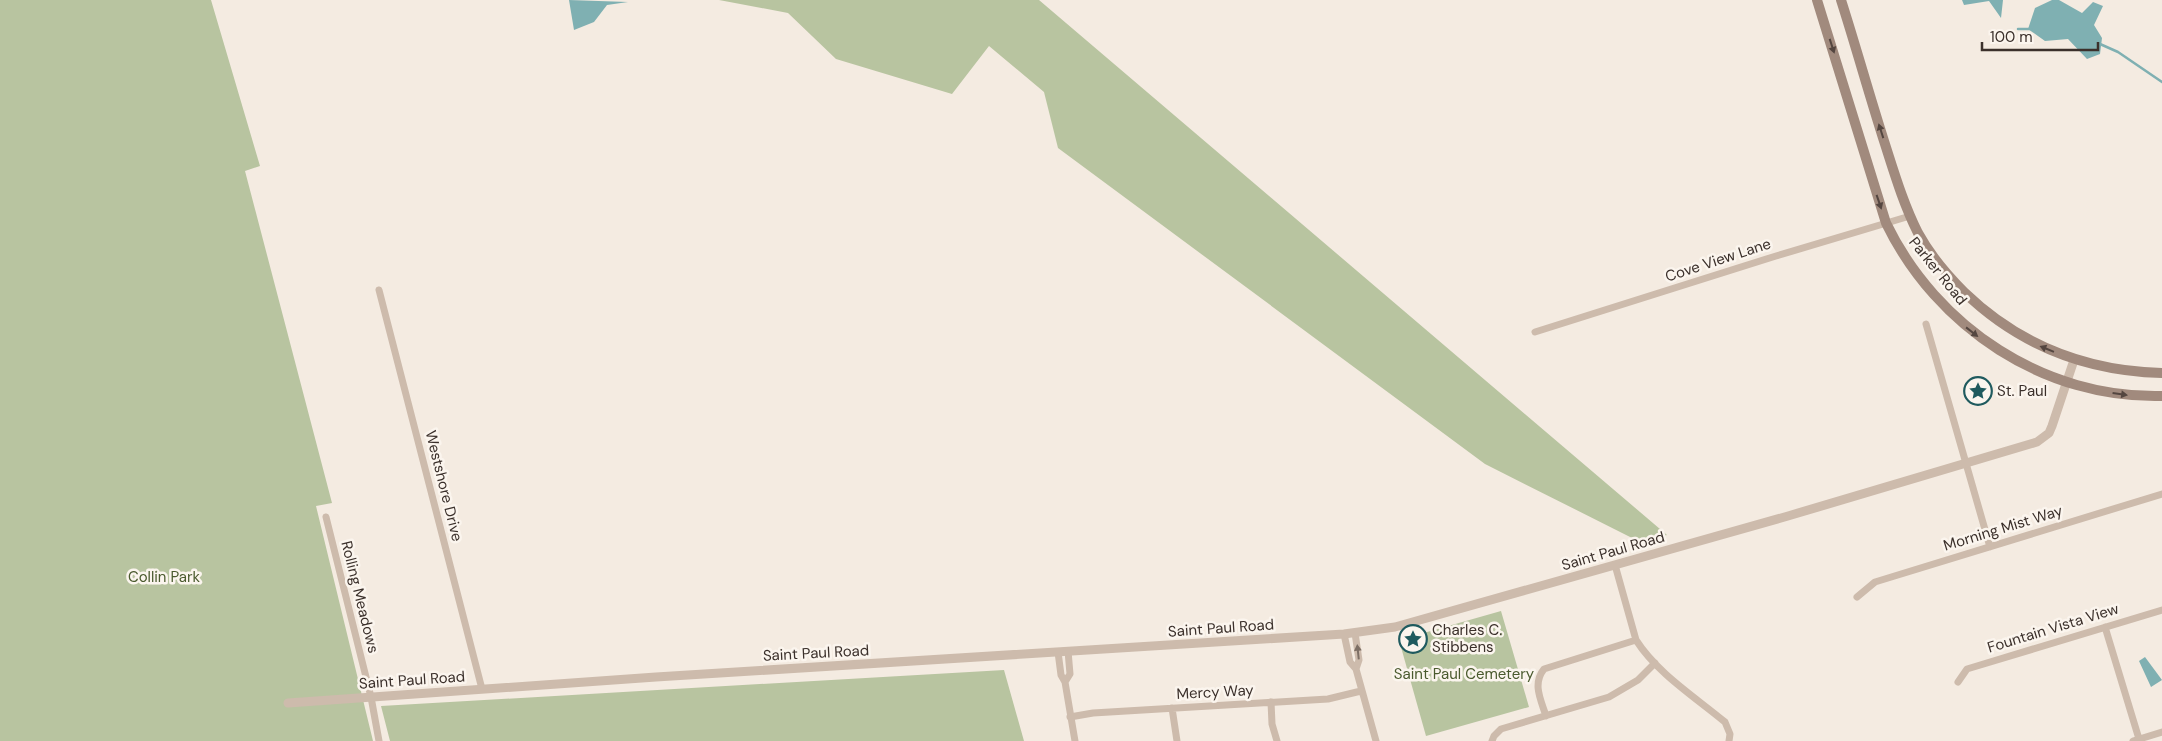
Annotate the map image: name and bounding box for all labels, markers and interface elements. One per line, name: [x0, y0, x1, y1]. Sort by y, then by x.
scale bar: [1982, 20, 2098, 52]
text: 100 m: [1990, 27, 2033, 47]
one-way arrow: [1828, 39, 1836, 54]
one-way arrow: [1877, 123, 1884, 138]
one-way arrow: [1875, 195, 1883, 210]
street label: Parker Road: [1904, 233, 1972, 309]
street label: Cove View Lane: [1663, 234, 1773, 286]
one-way arrow: [1966, 327, 1979, 337]
one-way arrow: [2039, 345, 2054, 353]
place icon: St. Paul: [1963, 376, 1993, 406]
place label: St. Paul: [1997, 381, 2047, 401]
one-way arrow: [2113, 390, 2129, 398]
street label: Westshore Drive: [421, 428, 467, 544]
street label: Morning Mist Way: [1941, 500, 2066, 556]
street label: Saint Paul Road: [1559, 527, 1667, 575]
street label: Rolling Meadows: [336, 539, 384, 655]
park label: Collin Park: [128, 567, 201, 587]
street label: Fountain Vista View: [1985, 598, 2122, 657]
street label: Saint Paul Road: [1167, 614, 1275, 642]
place label: Charles C. Stibbens: [1432, 620, 1502, 657]
place icon: Charles C. Stibbens: [1398, 624, 1428, 654]
street label: Saint Paul Road: [762, 640, 870, 666]
one-way arrow: [1354, 644, 1362, 660]
park label: Saint Paul Cemetery: [1394, 664, 1535, 684]
street label: Saint Paul Road: [358, 666, 466, 694]
street label: Mercy Way: [1176, 680, 1255, 704]

